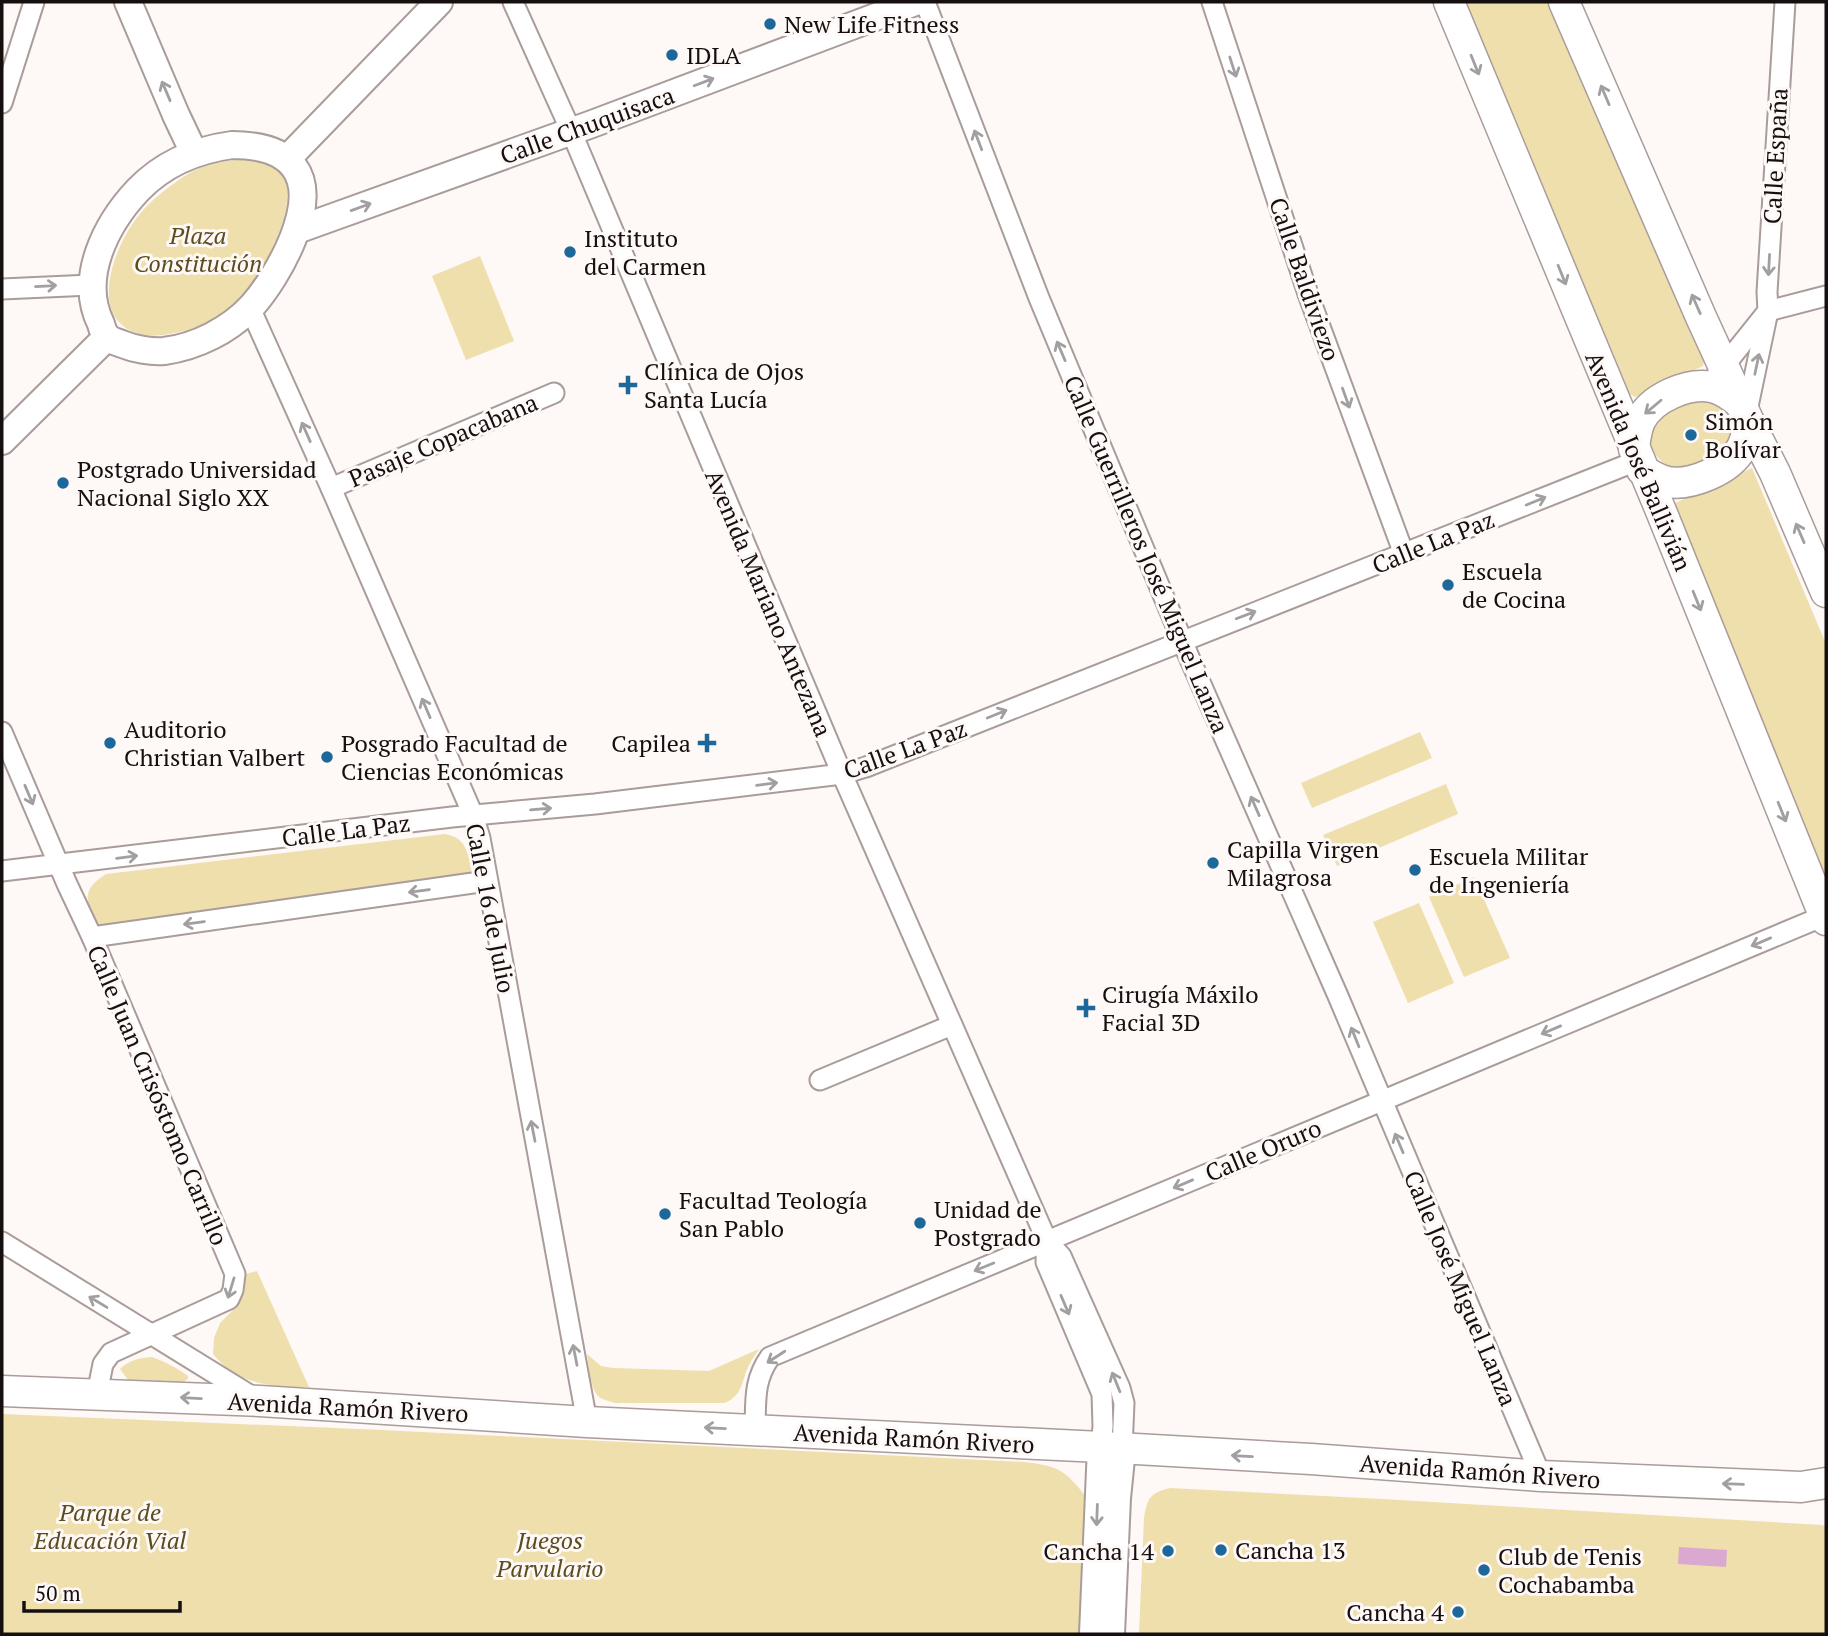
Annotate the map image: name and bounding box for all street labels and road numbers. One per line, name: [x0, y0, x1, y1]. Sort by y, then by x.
street label: Calle Chuquisaca: [495, 79, 679, 171]
street label: Calle España: [1755, 87, 1795, 225]
street label: Calle Baldiviezo: [1262, 193, 1348, 365]
street label: Avenida José Ballivián: [1578, 346, 1700, 576]
street label: Calle Guerrilleros José Miguel Lanza: [1057, 370, 1237, 738]
street label: Pasaje Copacabana: [344, 386, 542, 494]
street label: Avenida Mariano Antezana: [698, 465, 840, 741]
street label: Calle La Paz: [1367, 503, 1499, 581]
street label: Calle La Paz: [839, 712, 971, 786]
street label: Calle La Paz: [280, 806, 412, 854]
street label: Calle 16 de Julio: [459, 820, 523, 996]
street label: Calle Juan Crisóstomo Carrillo: [80, 940, 236, 1250]
street label: Calle Oruro: [1200, 1111, 1326, 1189]
street label: Calle José Miguel Lanza: [1397, 1165, 1525, 1411]
street label: Avenida Ramón Rivero: [227, 1385, 469, 1429]
street label: Avenida Ramón Rivero: [793, 1416, 1035, 1460]
street label: Avenida Ramón Rivero: [1358, 1447, 1602, 1495]

